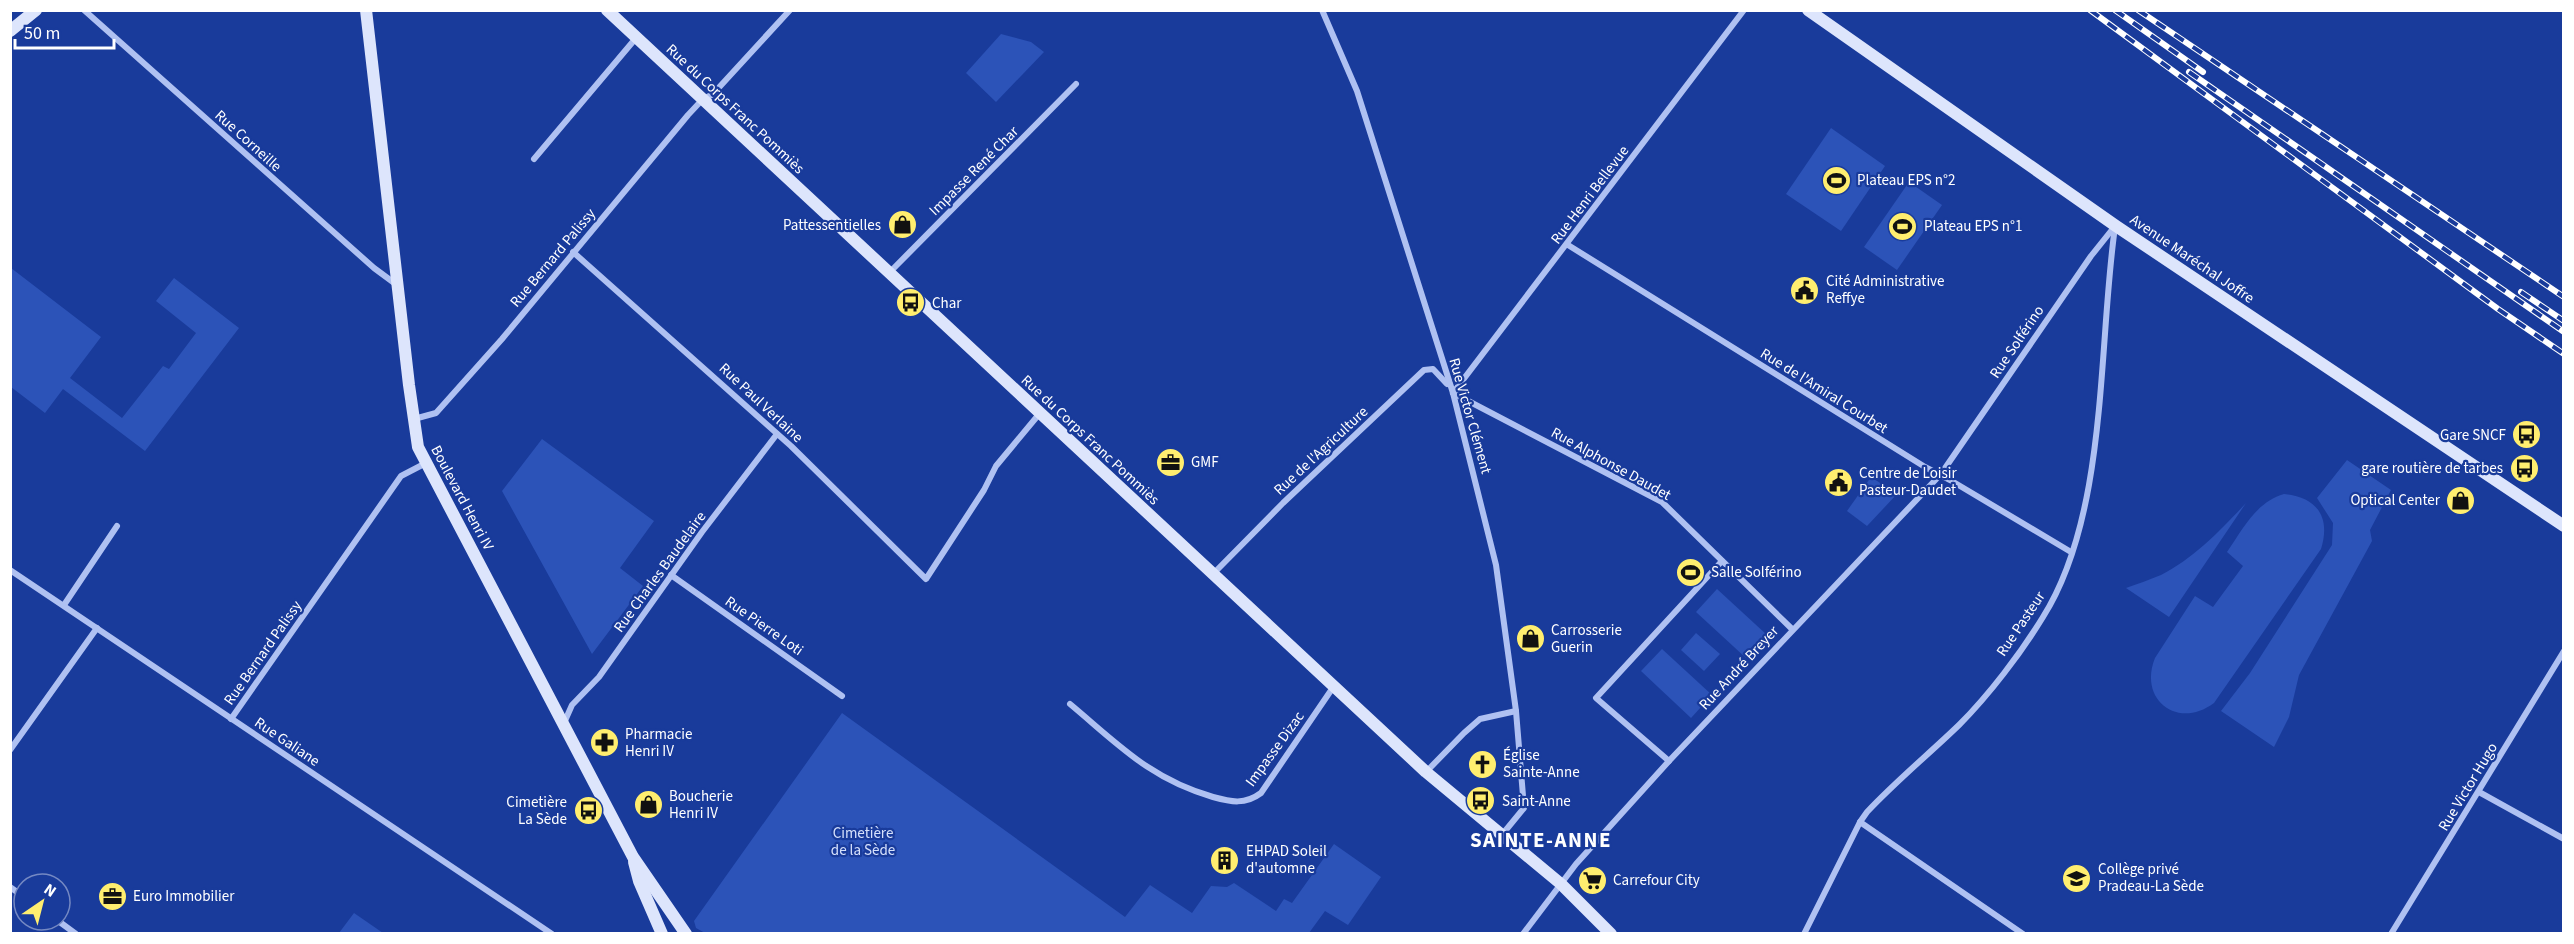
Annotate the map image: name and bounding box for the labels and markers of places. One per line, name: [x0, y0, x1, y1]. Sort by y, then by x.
sports icon: Plateau EPS n°2: [1820, 164, 1852, 196]
place label: Plateau EPS n°2: [1857, 170, 1955, 191]
shop icon: Pattessentielles: [886, 209, 918, 241]
sports icon: Plateau EPS n°1: [1887, 210, 1919, 242]
place label: Pattessentielles: [783, 215, 881, 236]
place label: Plateau EPS n°1: [1924, 216, 2022, 237]
place label: Cité Administrative Reffye: [1826, 271, 1944, 309]
public building icon: Cité Administrative Reffye: [1789, 274, 1821, 306]
bus stop icon: Char: [895, 287, 927, 319]
place label: Char: [932, 293, 962, 314]
bus stop icon: Gare SNCF: [2511, 419, 2543, 451]
place label: Gare SNCF: [2440, 425, 2507, 446]
office icon: GMF: [1154, 446, 1186, 478]
place label: GMF: [1191, 452, 1219, 473]
bus stop icon: gare routière de tarbes: [2508, 452, 2540, 484]
place label: gare routière de tarbes: [2361, 458, 2503, 479]
place label: Centre de Loisir Pasteur-Daudet: [1859, 463, 1957, 501]
public building icon: Centre de Loisir Pasteur-Daudet: [1822, 466, 1854, 498]
shop icon: Optical Center: [2445, 484, 2477, 516]
place label: Optical Center: [2350, 490, 2441, 511]
sports icon: Salle Solférino: [1674, 556, 1706, 588]
place label: Salle Solférino: [1711, 562, 1802, 583]
place label: Carrosserie Guerin: [1551, 620, 1622, 658]
shop icon: Carrosserie Guerin: [1514, 623, 1546, 655]
place label: Pharmacie Henri IV: [625, 724, 692, 762]
pharmacy icon: Pharmacie Henri IV: [588, 727, 620, 759]
place label: Église Sainte-Anne: [1503, 745, 1580, 783]
church icon: Église Sainte-Anne: [1466, 748, 1498, 780]
bus stop icon: Saint-Anne: [1465, 785, 1497, 817]
place label: Boucherie Henri IV: [669, 786, 733, 824]
shop icon: Boucherie Henri IV: [632, 789, 664, 821]
place label: Saint-Anne: [1502, 791, 1571, 812]
place label: Cimetière La Sède: [506, 792, 567, 830]
bus stop icon: Cimetière La Sède: [572, 795, 604, 827]
place label: EHPAD Soleil d'automne: [1246, 841, 1327, 879]
building icon: EHPAD Soleil d'automne: [1209, 844, 1241, 876]
place label: Collège privé Pradeau-La Sède: [2098, 859, 2204, 897]
school or university icon: Collège privé Pradeau-La Sède: [2061, 862, 2093, 894]
supermarket icon: Carrefour City: [1576, 864, 1608, 896]
place label: Carrefour City: [1613, 870, 1700, 891]
office icon: Euro Immobilier: [96, 880, 128, 912]
place label: Euro Immobilier: [133, 886, 235, 907]

